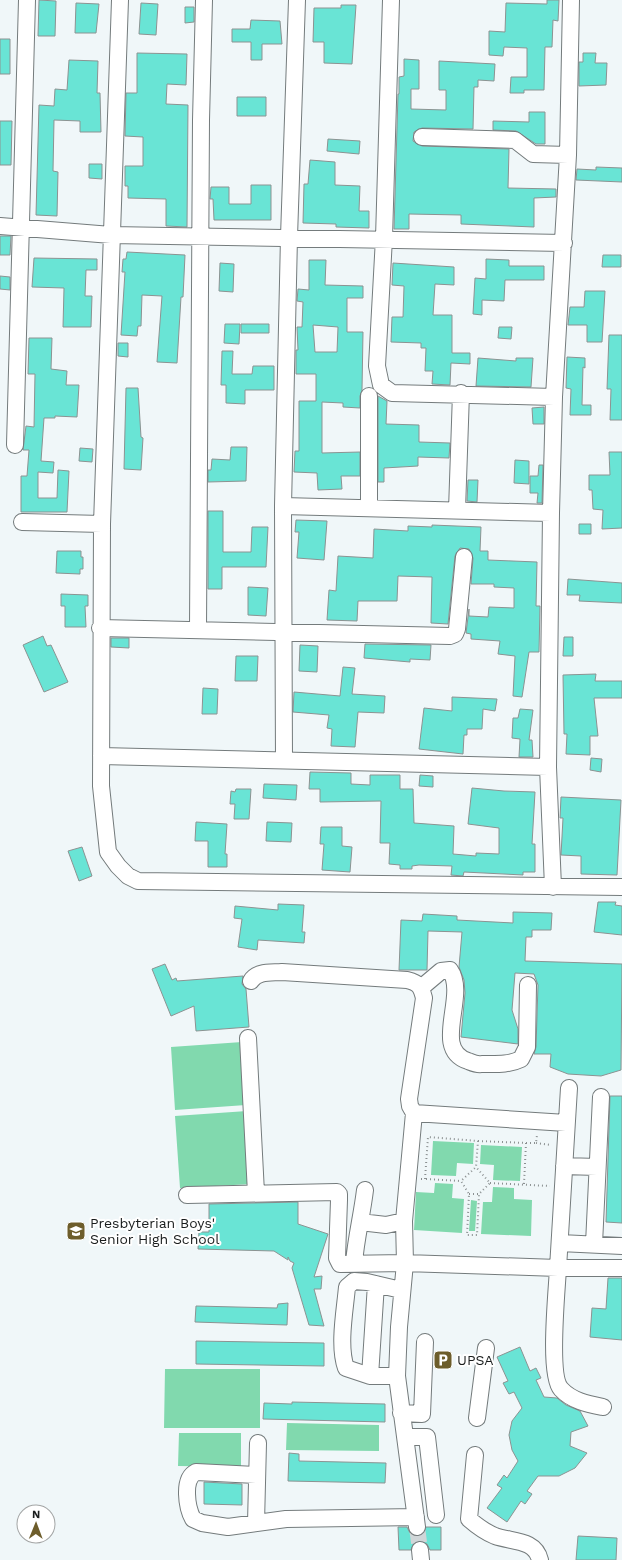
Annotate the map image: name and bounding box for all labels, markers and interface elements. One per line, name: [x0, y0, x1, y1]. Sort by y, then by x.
place label: Presbyterian Boys' Senior High School: [90, 1215, 220, 1247]
school or university icon: Presbyterian Boys' Senior High School: [65, 1220, 87, 1242]
parking icon: UPSA: [432, 1349, 454, 1371]
place label: UPSA: [457, 1352, 494, 1368]
north arrow: [16, 1504, 56, 1544]
text: N: [32, 1508, 40, 1521]

